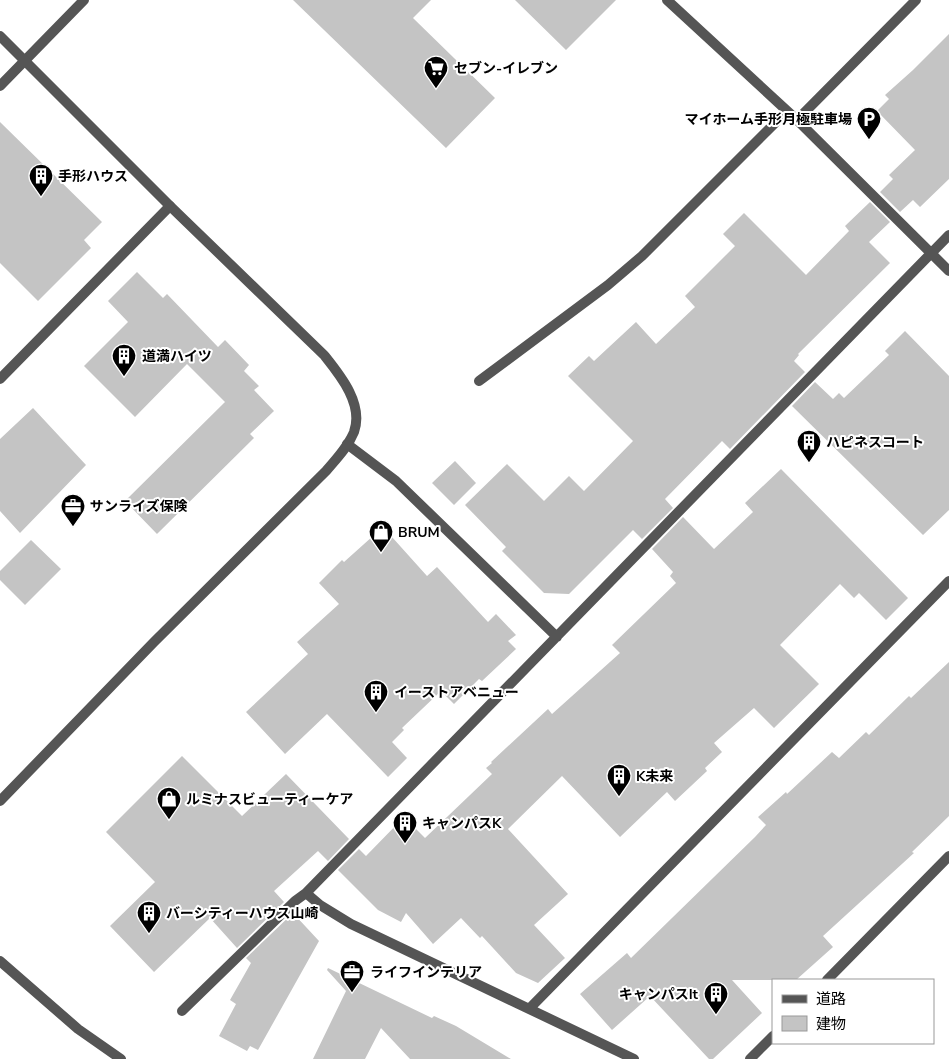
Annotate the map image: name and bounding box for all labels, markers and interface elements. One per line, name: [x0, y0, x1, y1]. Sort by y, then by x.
supermarket icon: セブン-イレブン: [423, 55, 449, 89]
place label: セブン-イレブン: [454, 59, 558, 78]
parking icon: マイホーム手形月極駐車場: [856, 106, 882, 140]
place label: マイホーム手形月極駐車場: [684, 110, 852, 129]
building icon: 手形ハウス: [28, 163, 54, 197]
place label: 手形ハウス: [58, 167, 128, 186]
building icon: 道満ハイツ: [111, 343, 137, 377]
place label: 道満ハイツ: [142, 347, 212, 366]
building icon: ハピネスコート: [796, 429, 822, 463]
place label: ハピネスコート: [826, 433, 924, 452]
office icon: サンライズ保険: [60, 493, 86, 527]
place label: サンライズ保険: [90, 497, 188, 516]
shop icon: BRUM: [368, 519, 394, 553]
place label: BRUM: [398, 523, 440, 542]
building icon: イーストアベニュー: [363, 679, 389, 713]
place label: イーストアベニュー: [394, 683, 519, 702]
building icon: K未来: [606, 763, 632, 797]
place label: K未来: [636, 767, 673, 786]
shop icon: ルミナスビューティーケア: [156, 786, 182, 820]
place label: ルミナスビューティーケア: [186, 790, 353, 809]
building icon: キャンパスK: [392, 810, 418, 844]
place label: キャンパスK: [422, 814, 502, 833]
building icon: バーシティーハウス山崎: [136, 900, 162, 934]
place label: バーシティーハウス山崎: [166, 904, 319, 923]
office icon: ライフインテリア: [339, 959, 365, 993]
place label: ライフインテリア: [370, 963, 482, 982]
legend: [772, 979, 934, 1044]
building icon: キャンパスIt: [703, 981, 729, 1015]
place label: キャンパスIt: [619, 985, 699, 1004]
text: 道路: [816, 989, 846, 1009]
text: 建物: [816, 1014, 846, 1034]

